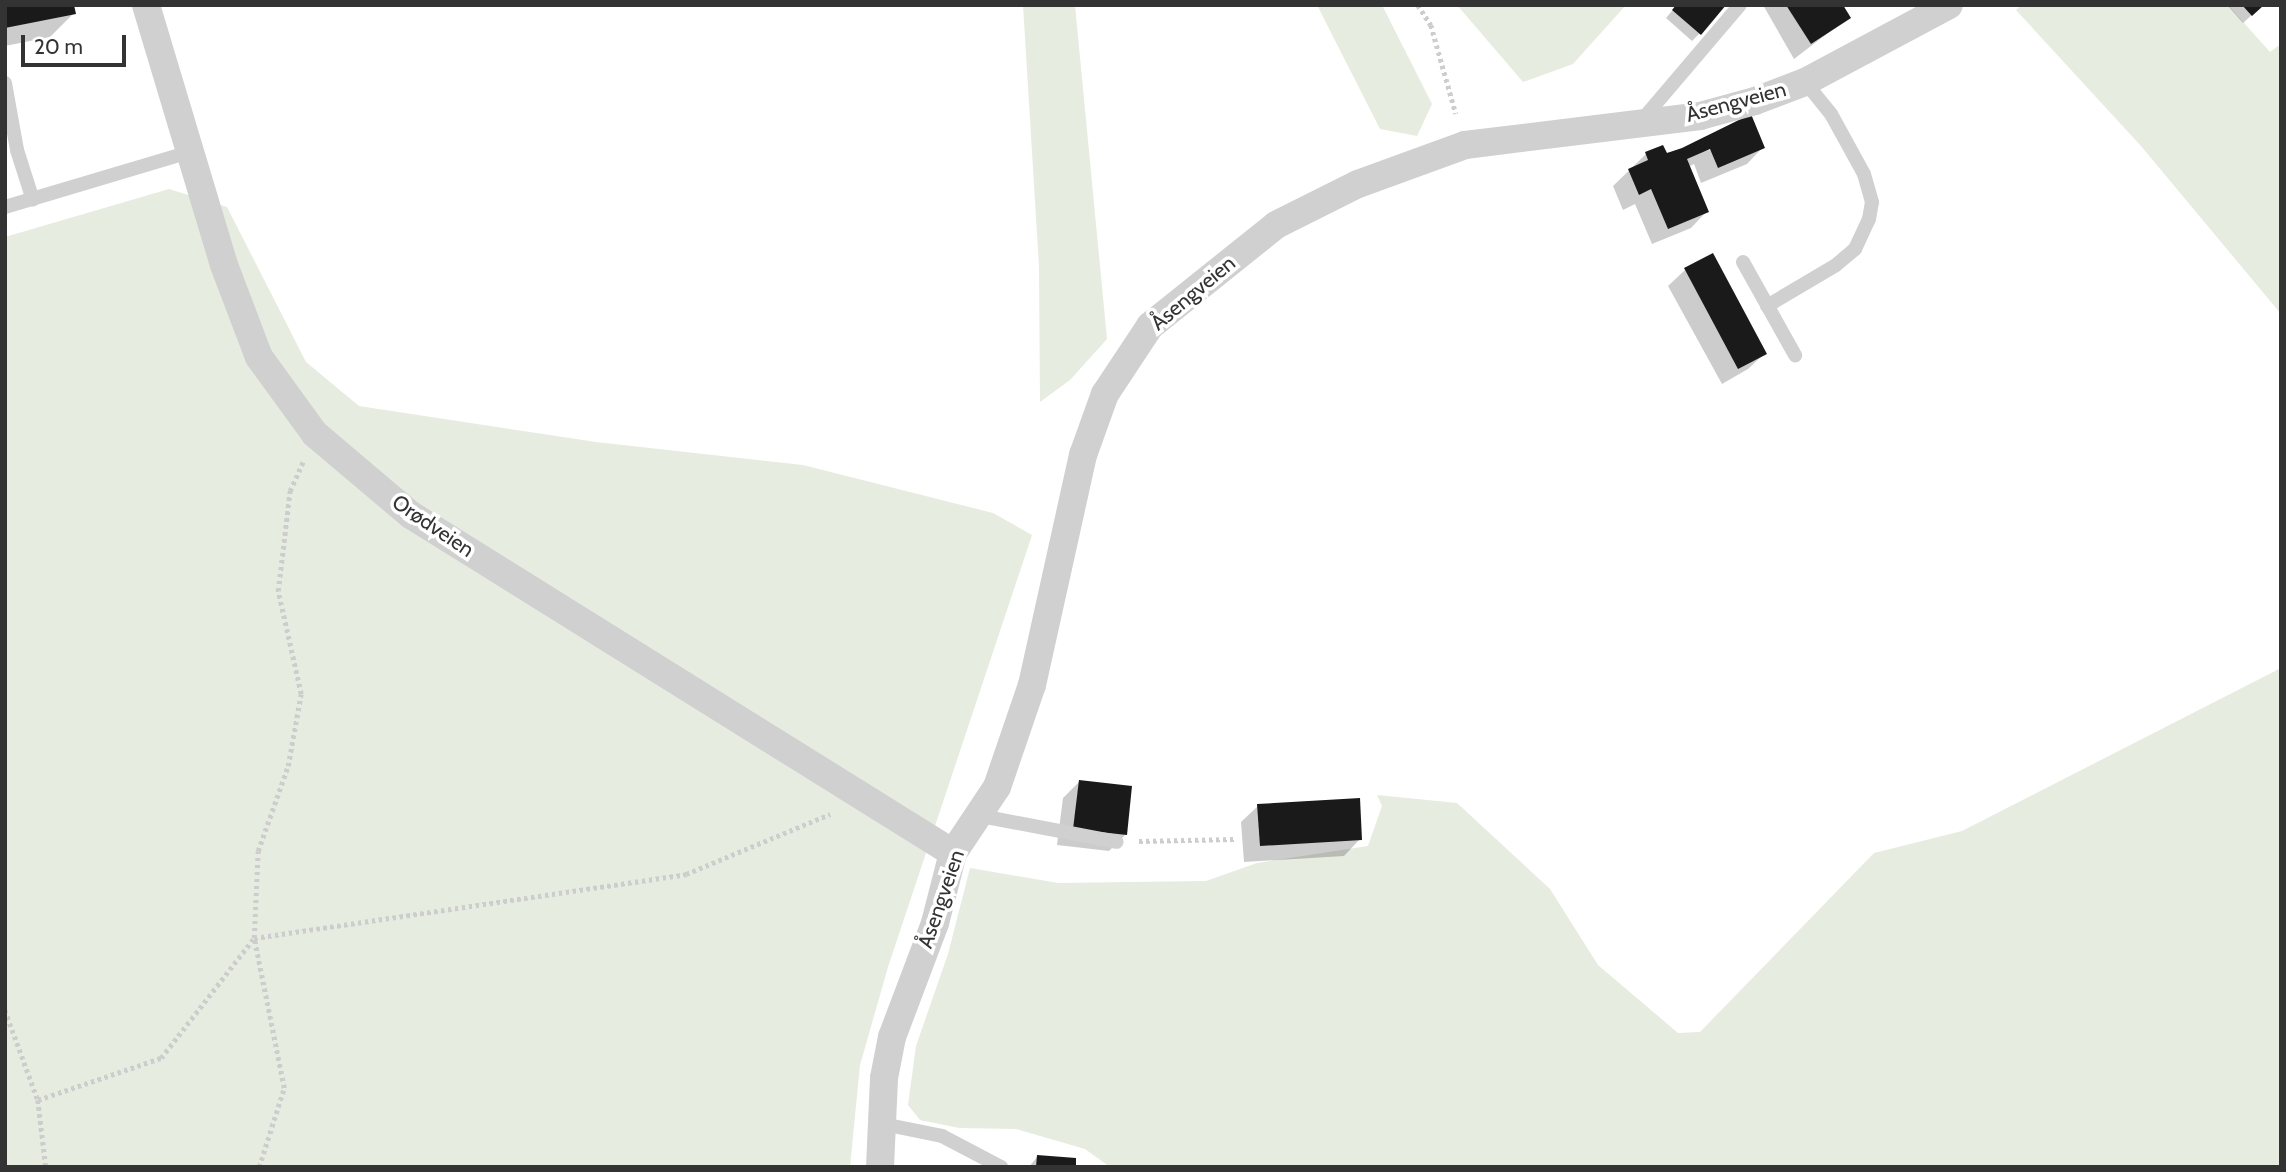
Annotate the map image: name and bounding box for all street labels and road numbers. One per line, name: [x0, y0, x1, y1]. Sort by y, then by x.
street label: Åsengveien: [1683, 77, 1789, 127]
street label: Åsengveien: [1146, 250, 1240, 336]
street label: Orødveien: [387, 489, 479, 563]
street label: Åsengveien: [912, 846, 970, 952]

